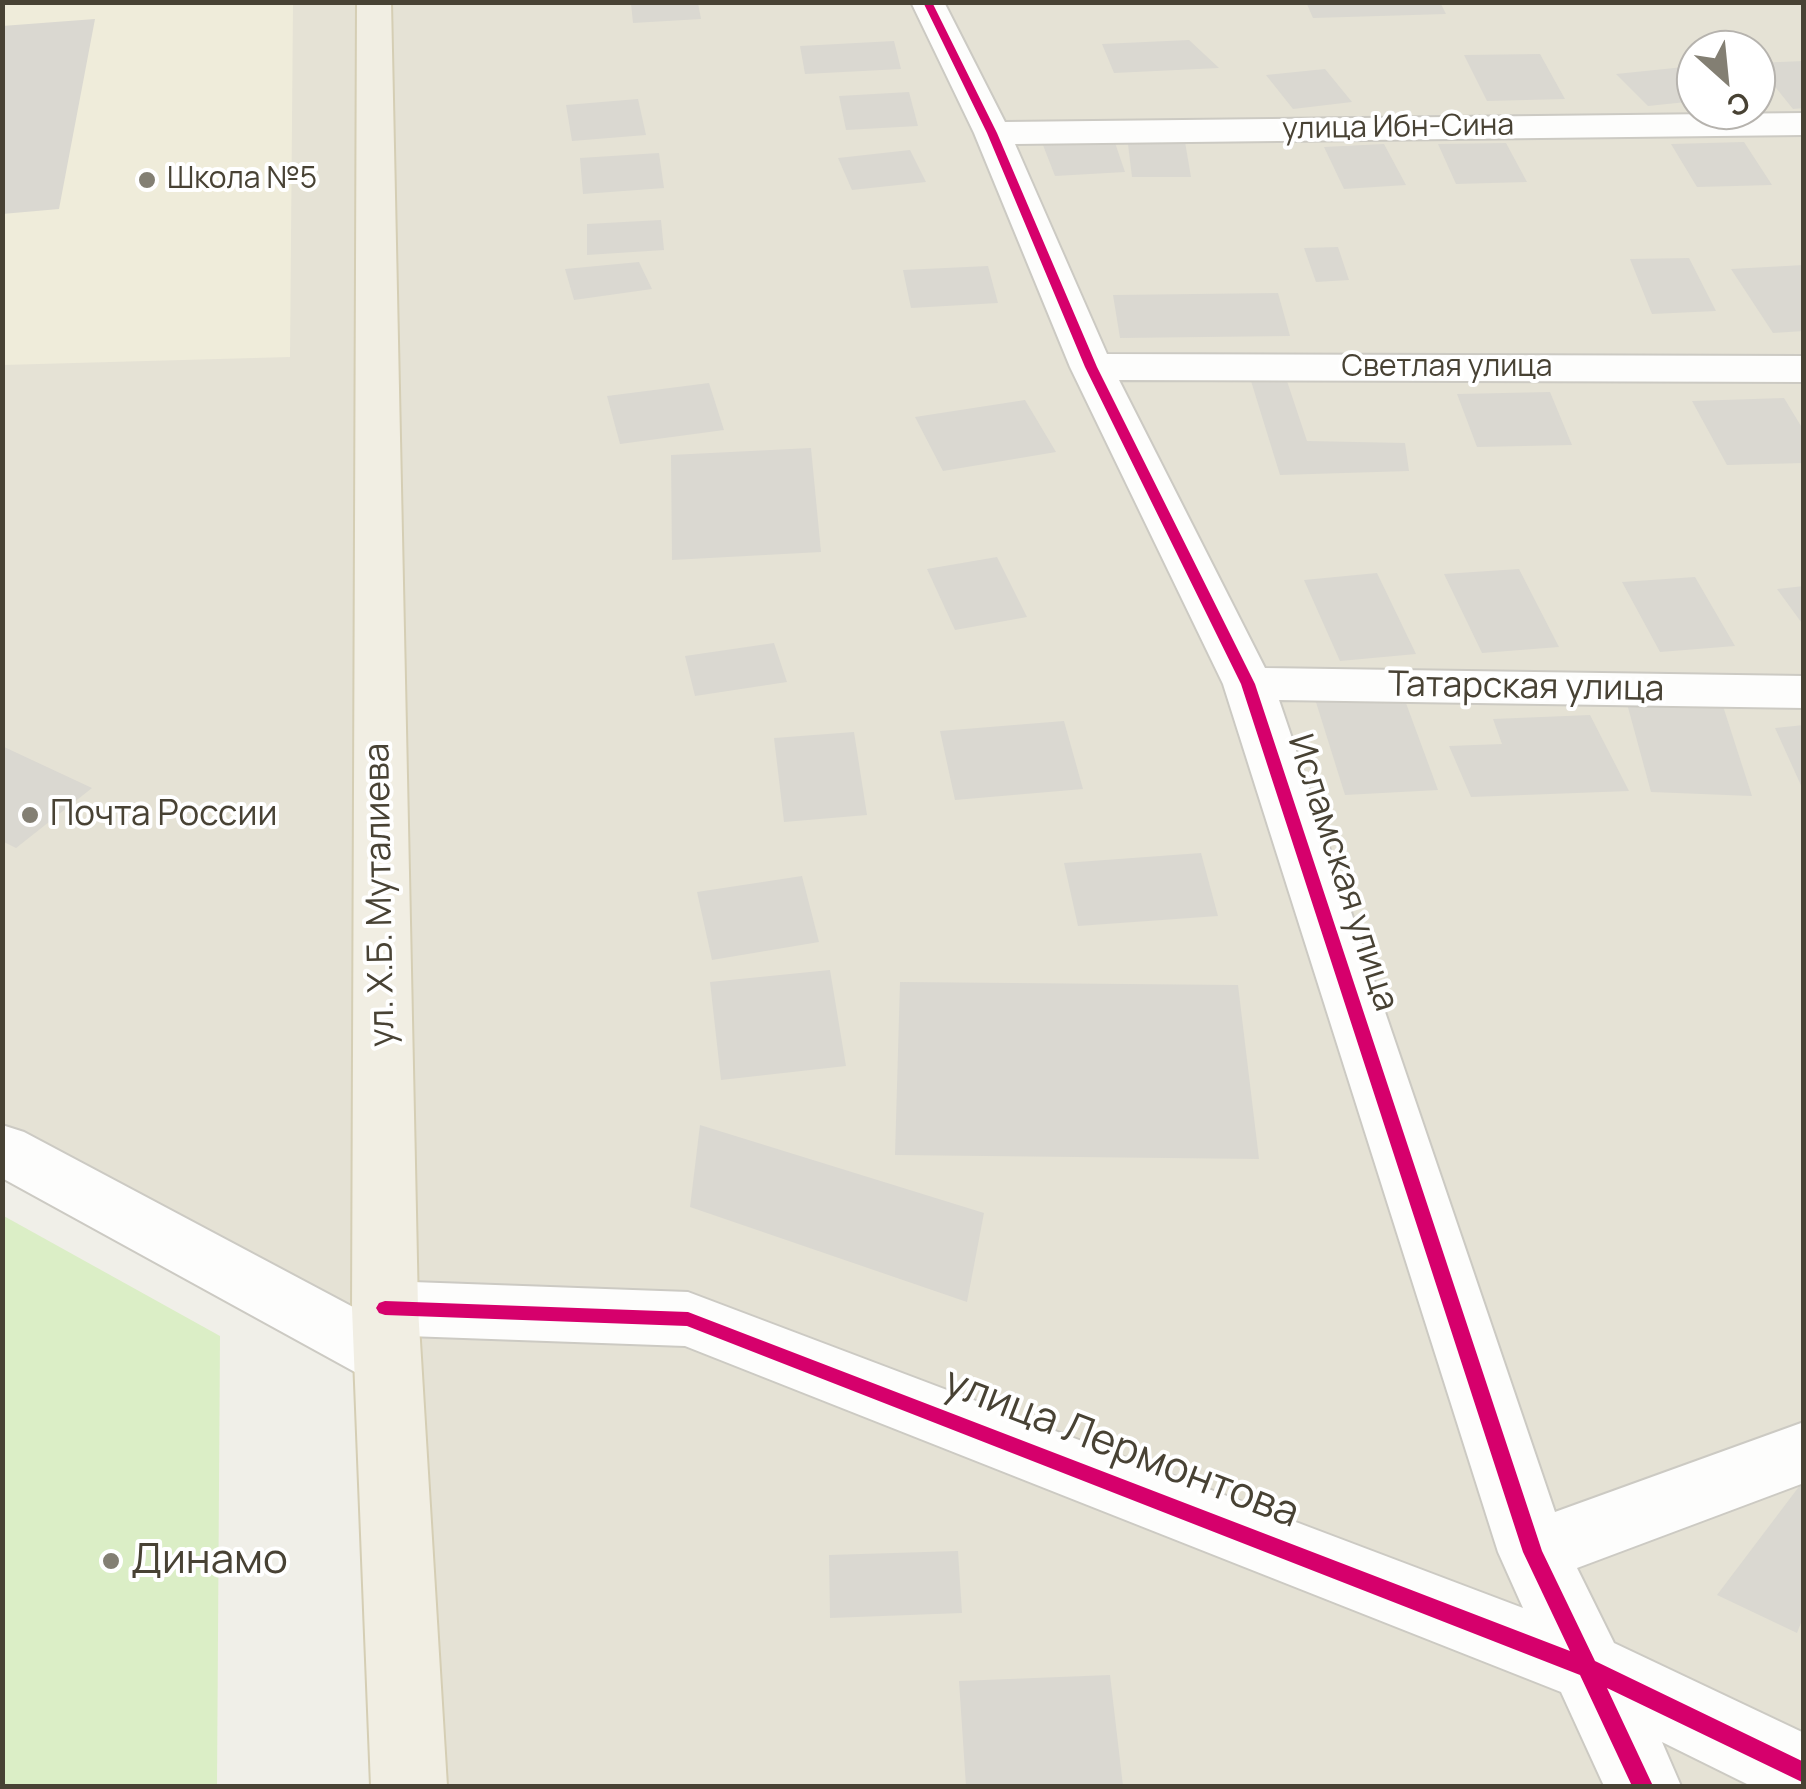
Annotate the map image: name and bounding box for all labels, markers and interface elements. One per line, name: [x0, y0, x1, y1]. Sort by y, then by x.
north arrow: [1676, 30, 1776, 130]
text: С: [1721, 83, 1757, 127]
street label: улица Ибн-Сина: [1282, 108, 1514, 148]
place label: Школа №5: [167, 162, 317, 198]
marker: Школа №5: [136, 169, 158, 191]
street label: Светлая улица: [1341, 350, 1553, 386]
street label: Татарская улица: [1387, 665, 1665, 711]
street label: Исламская улица: [1278, 730, 1406, 1016]
street label: ул. Х.Б. Муталиева: [357, 743, 405, 1047]
place label: Почта России: [50, 794, 277, 836]
marker: Почта России: [19, 804, 41, 826]
street label: улица Лермонтова: [936, 1358, 1306, 1540]
place label: Динамо: [131, 1536, 288, 1586]
marker: Динамо: [100, 1550, 122, 1572]

